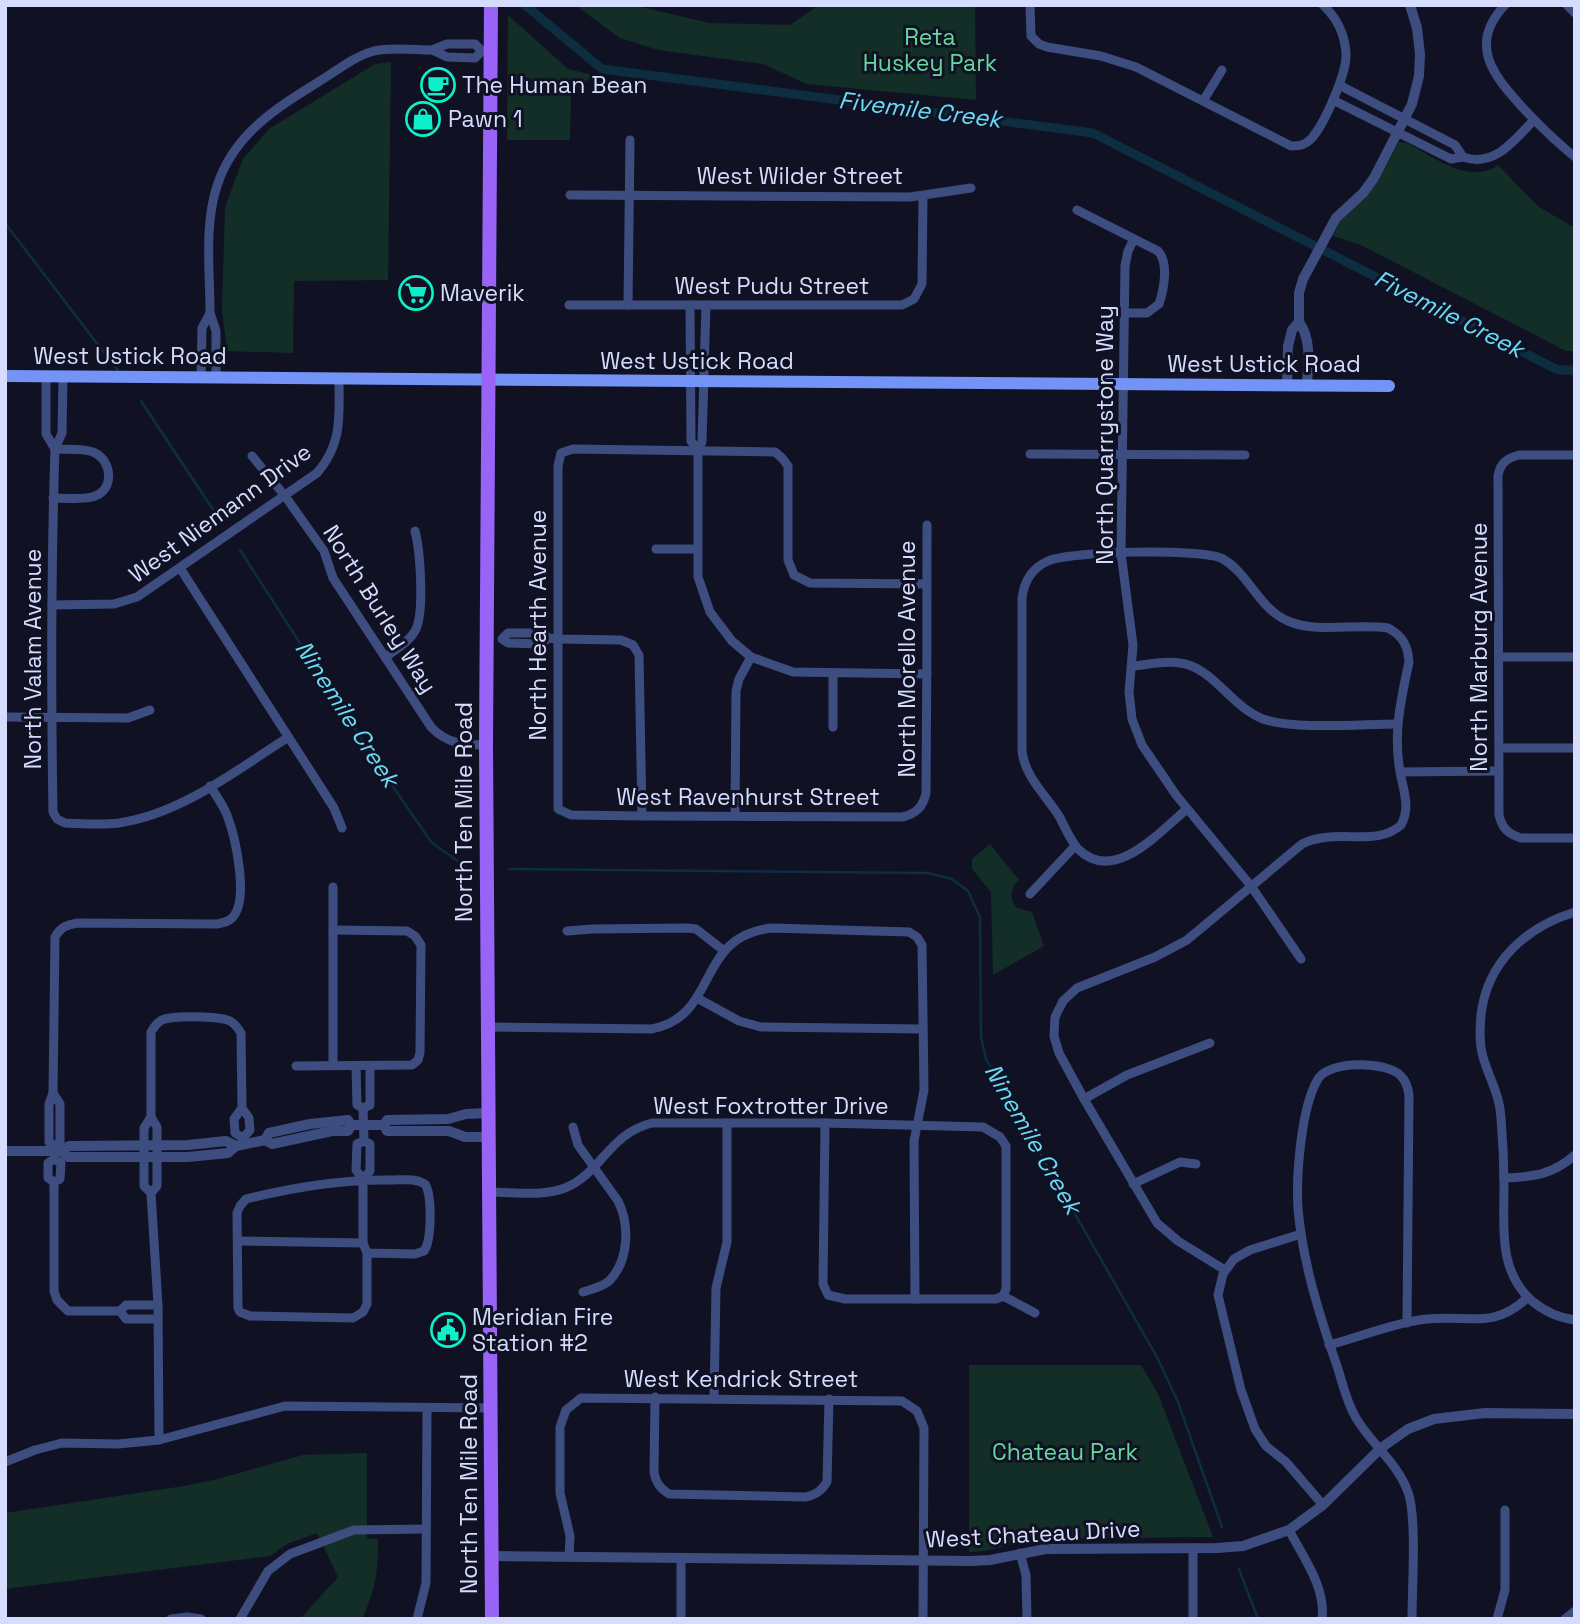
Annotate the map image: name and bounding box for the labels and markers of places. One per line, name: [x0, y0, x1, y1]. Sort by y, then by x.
cafe icon: The Human Bean: [419, 66, 457, 104]
place label: The Human Bean: [462, 70, 647, 100]
shop icon: Pawn 1: [404, 100, 442, 138]
place label: Pawn 1: [448, 104, 523, 134]
supermarket icon: Maverik: [397, 274, 435, 312]
place label: Maverik: [440, 278, 525, 308]
place label: Meridian Fire Station #2: [472, 1302, 613, 1358]
public building icon: Meridian Fire Station #2: [429, 1311, 467, 1349]

